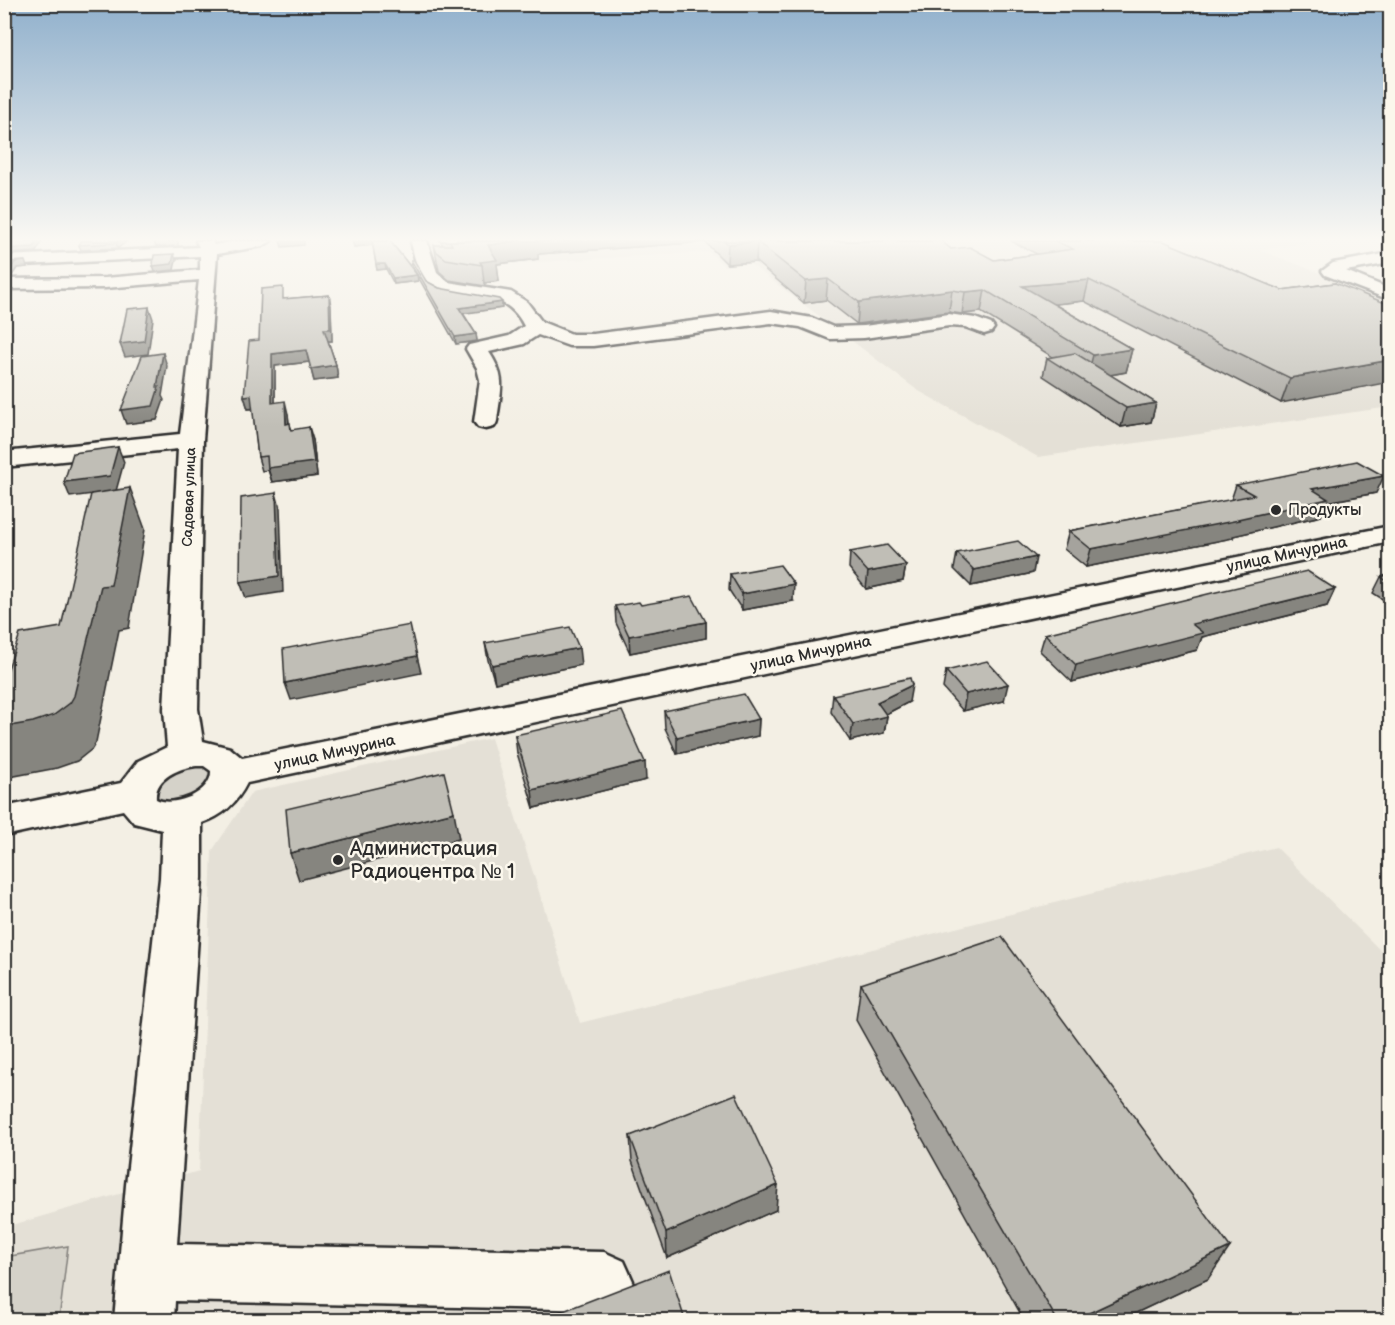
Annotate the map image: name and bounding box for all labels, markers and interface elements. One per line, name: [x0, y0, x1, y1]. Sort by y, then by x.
street label: Садовая улица: [179, 446, 199, 547]
place label: Продукты: [1288, 501, 1361, 520]
marker: Продукты: [1269, 503, 1283, 517]
street label: улица Мичурина: [1225, 533, 1350, 577]
street label: улица Мичурина: [749, 632, 874, 676]
street label: улица Мичурина: [273, 731, 398, 775]
place label: Администрация Радиоцентра № 1: [349, 837, 515, 884]
marker: Администрация Радиоцентра № 1: [331, 853, 345, 867]

